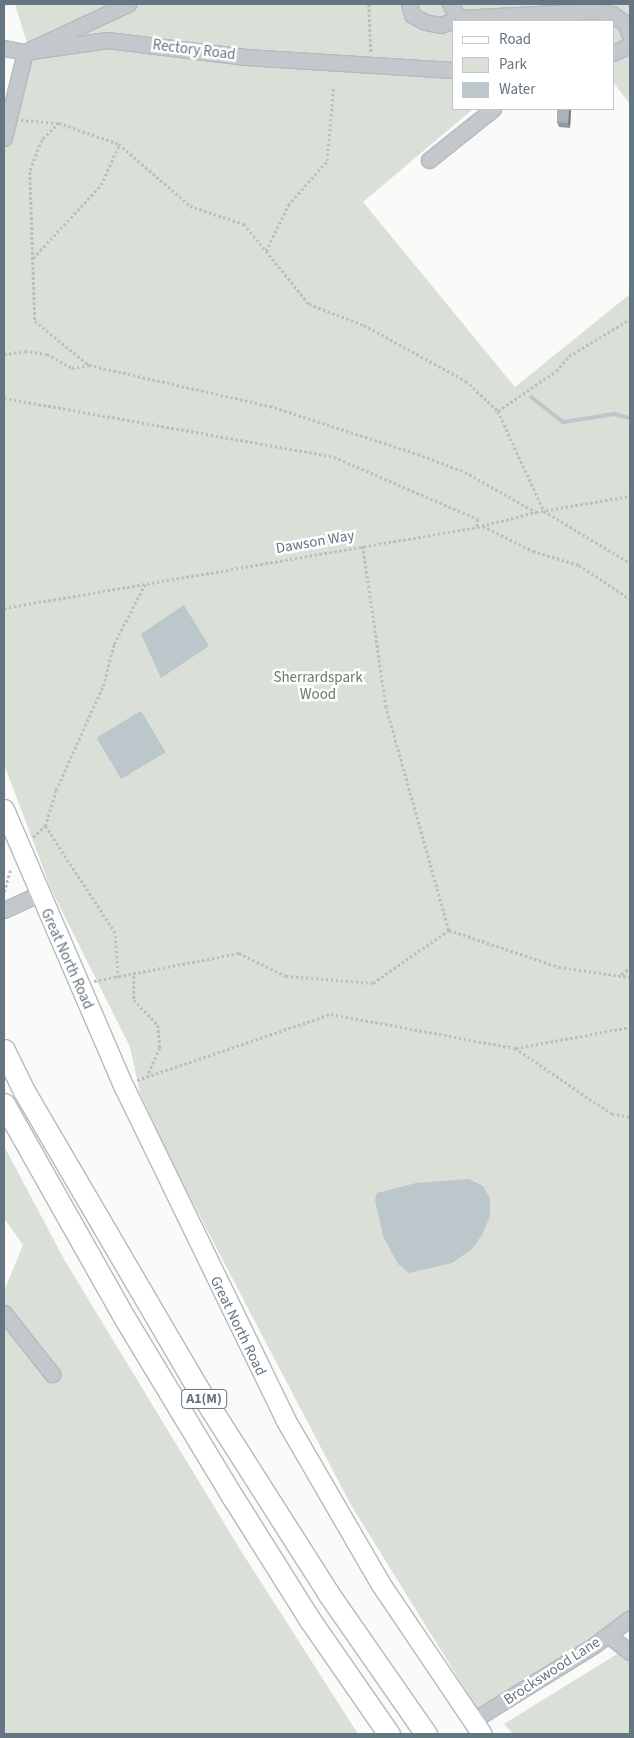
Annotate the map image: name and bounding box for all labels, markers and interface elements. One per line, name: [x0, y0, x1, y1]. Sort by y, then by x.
legend: [452, 20, 614, 110]
text: Road: [499, 29, 531, 50]
street label: Rectory Road: [152, 36, 236, 64]
text: Park: [499, 54, 527, 75]
text: Water: [499, 79, 535, 100]
street label: Dawson Way: [274, 526, 356, 558]
park label: Sherrardspark Wood: [273, 668, 363, 703]
street label: Great North Road: [37, 906, 97, 1012]
street label: Great North Road: [206, 1273, 270, 1379]
road number: A1(M): [180, 1388, 228, 1410]
street label: Brockswood Lane: [500, 1633, 604, 1709]

